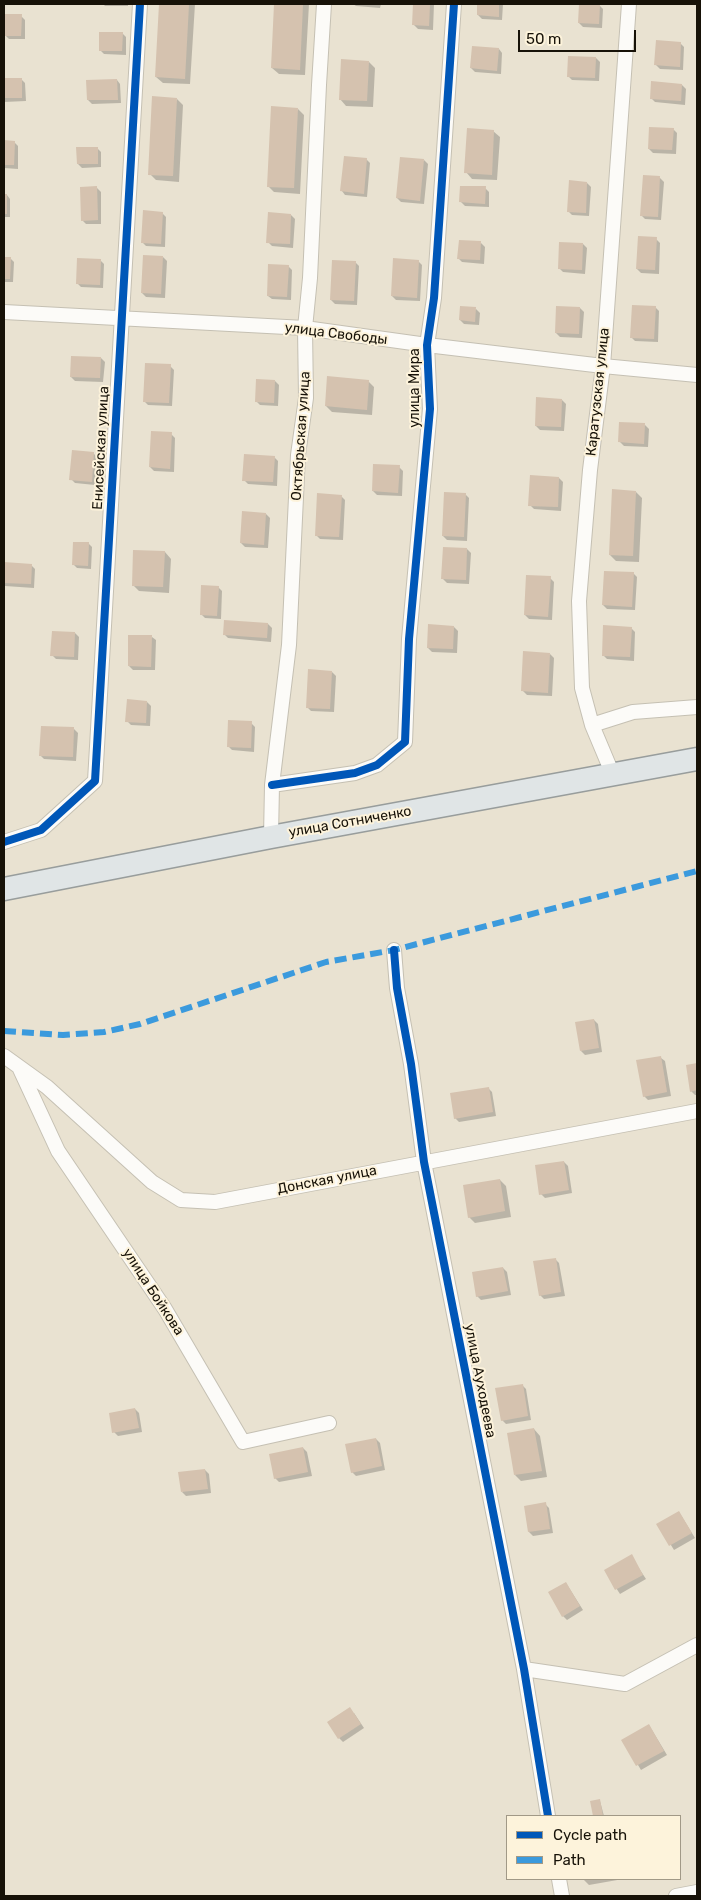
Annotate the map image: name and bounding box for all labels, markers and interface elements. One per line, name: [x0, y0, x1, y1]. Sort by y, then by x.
scale bar: [521, 20, 638, 52]
text: 50 m: [526, 30, 561, 48]
street label: улица Свободы: [284, 319, 388, 349]
street label: Каратузская улица: [583, 327, 613, 457]
street label: улица Мира: [407, 348, 423, 428]
street label: Октябрьская улица: [288, 371, 314, 501]
street label: Енисейская улица: [89, 386, 113, 510]
street label: улица Сотниченко: [287, 803, 413, 841]
street label: Донская улица: [276, 1162, 378, 1198]
street label: улица Бойкова: [119, 1245, 187, 1339]
street label: улица Ауходеева: [461, 1322, 499, 1440]
legend: [506, 1815, 681, 1880]
text: Cycle path: [553, 1826, 627, 1844]
text: Path: [553, 1851, 586, 1869]

